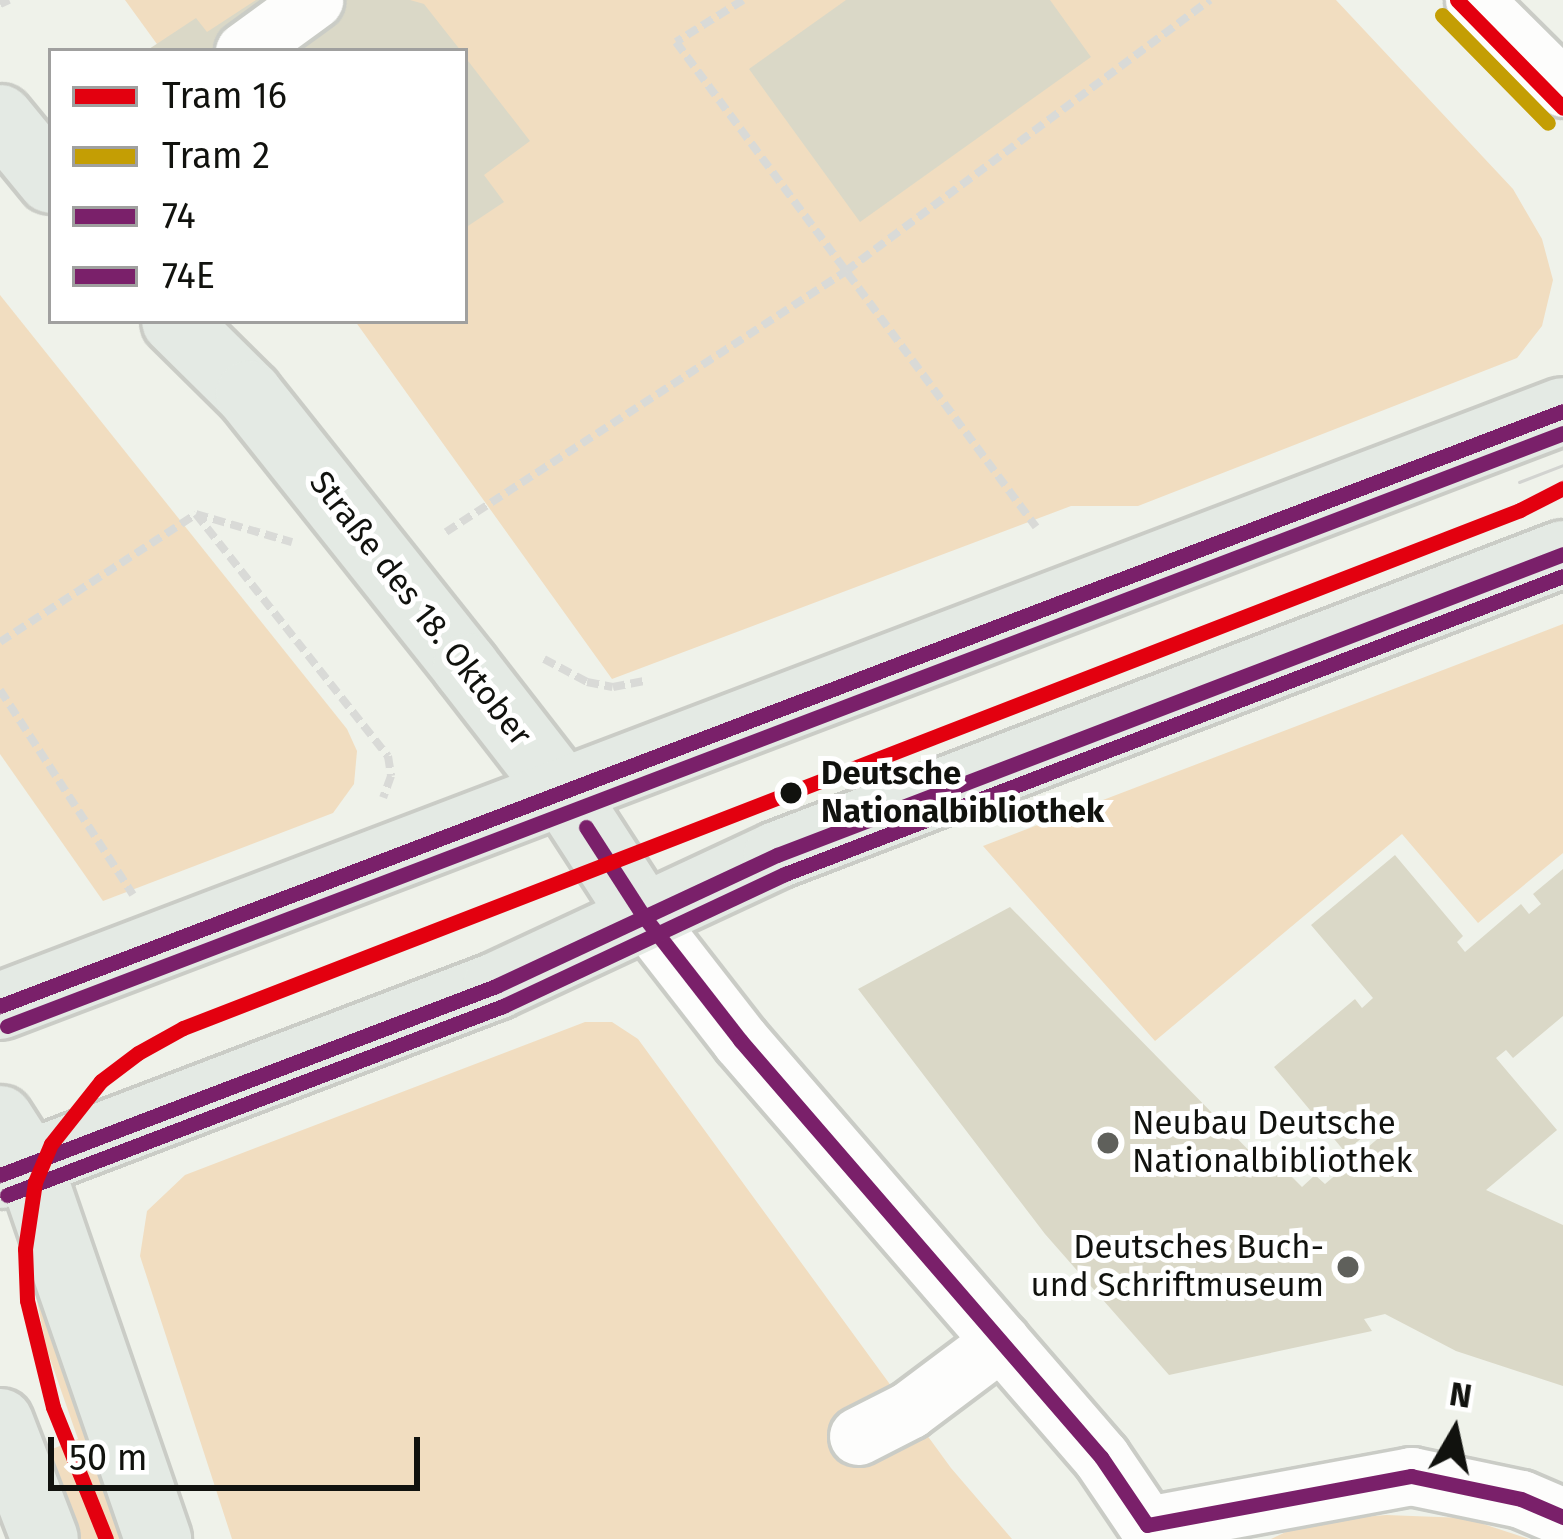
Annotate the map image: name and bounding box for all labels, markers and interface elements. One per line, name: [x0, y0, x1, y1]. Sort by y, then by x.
legend: [48, 48, 468, 324]
text: Tram 16: [162, 74, 287, 118]
text: Tram 2: [162, 134, 270, 178]
text: 74: [162, 194, 196, 238]
text: 74E: [162, 254, 215, 298]
street label: Straße des 18. Oktober: [301, 464, 539, 754]
place label: Deutsche Nationalbibliothek: [821, 754, 1104, 832]
marker: Deutsche Nationalbibliothek: [772, 774, 810, 812]
place label: Neubau Deutsche Nationalbibliothek: [1132, 1104, 1412, 1182]
marker: Neubau Deutsche Nationalbibliothek: [1095, 1130, 1121, 1156]
place label: Deutsches Buch- und Schriftmuseum: [1030, 1228, 1324, 1306]
marker: Deutsches Buch- und Schriftmuseum: [1335, 1254, 1361, 1280]
north arrow: [1395, 1371, 1515, 1491]
text: N: [1447, 1374, 1475, 1417]
scale bar: [54, 1413, 426, 1487]
text: 50 m: [69, 1436, 148, 1480]

